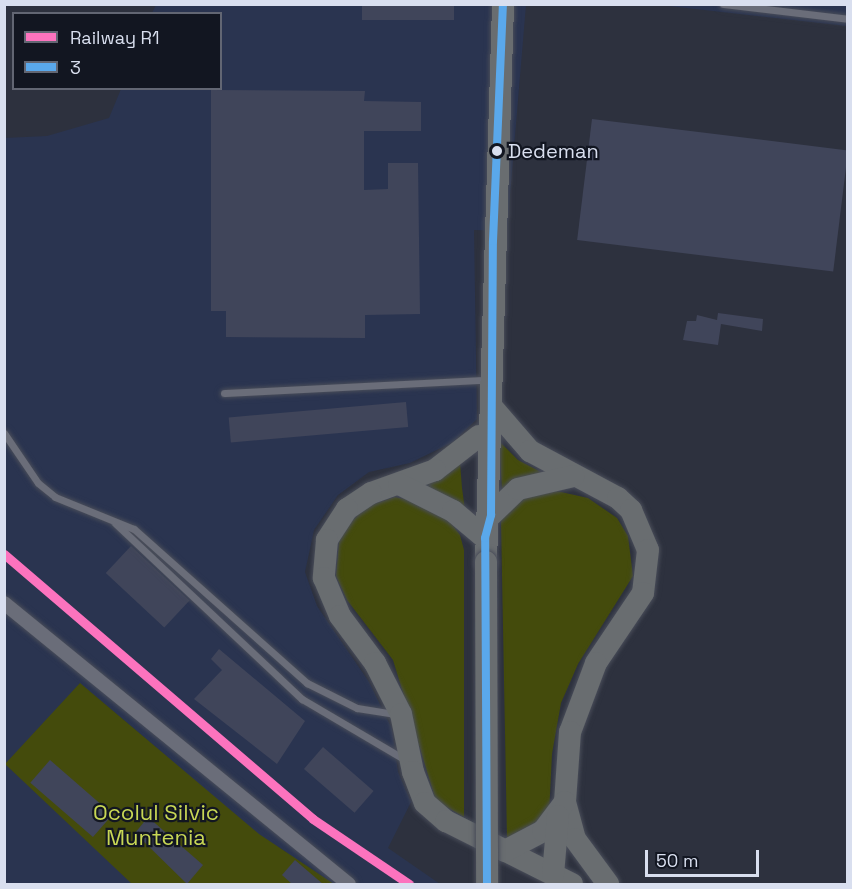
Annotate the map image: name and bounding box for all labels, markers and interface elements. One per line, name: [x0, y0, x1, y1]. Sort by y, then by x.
legend: [12, 12, 222, 90]
text: Railway R1: [70, 26, 159, 49]
text: 3: [70, 56, 81, 79]
place label: Dedeman: [508, 139, 599, 163]
marker: Dedeman: [491, 145, 503, 157]
park label: Ocolul Silvic Muntenia: [93, 799, 219, 850]
scale bar: [648, 838, 762, 876]
text: 50 m: [656, 849, 698, 872]

